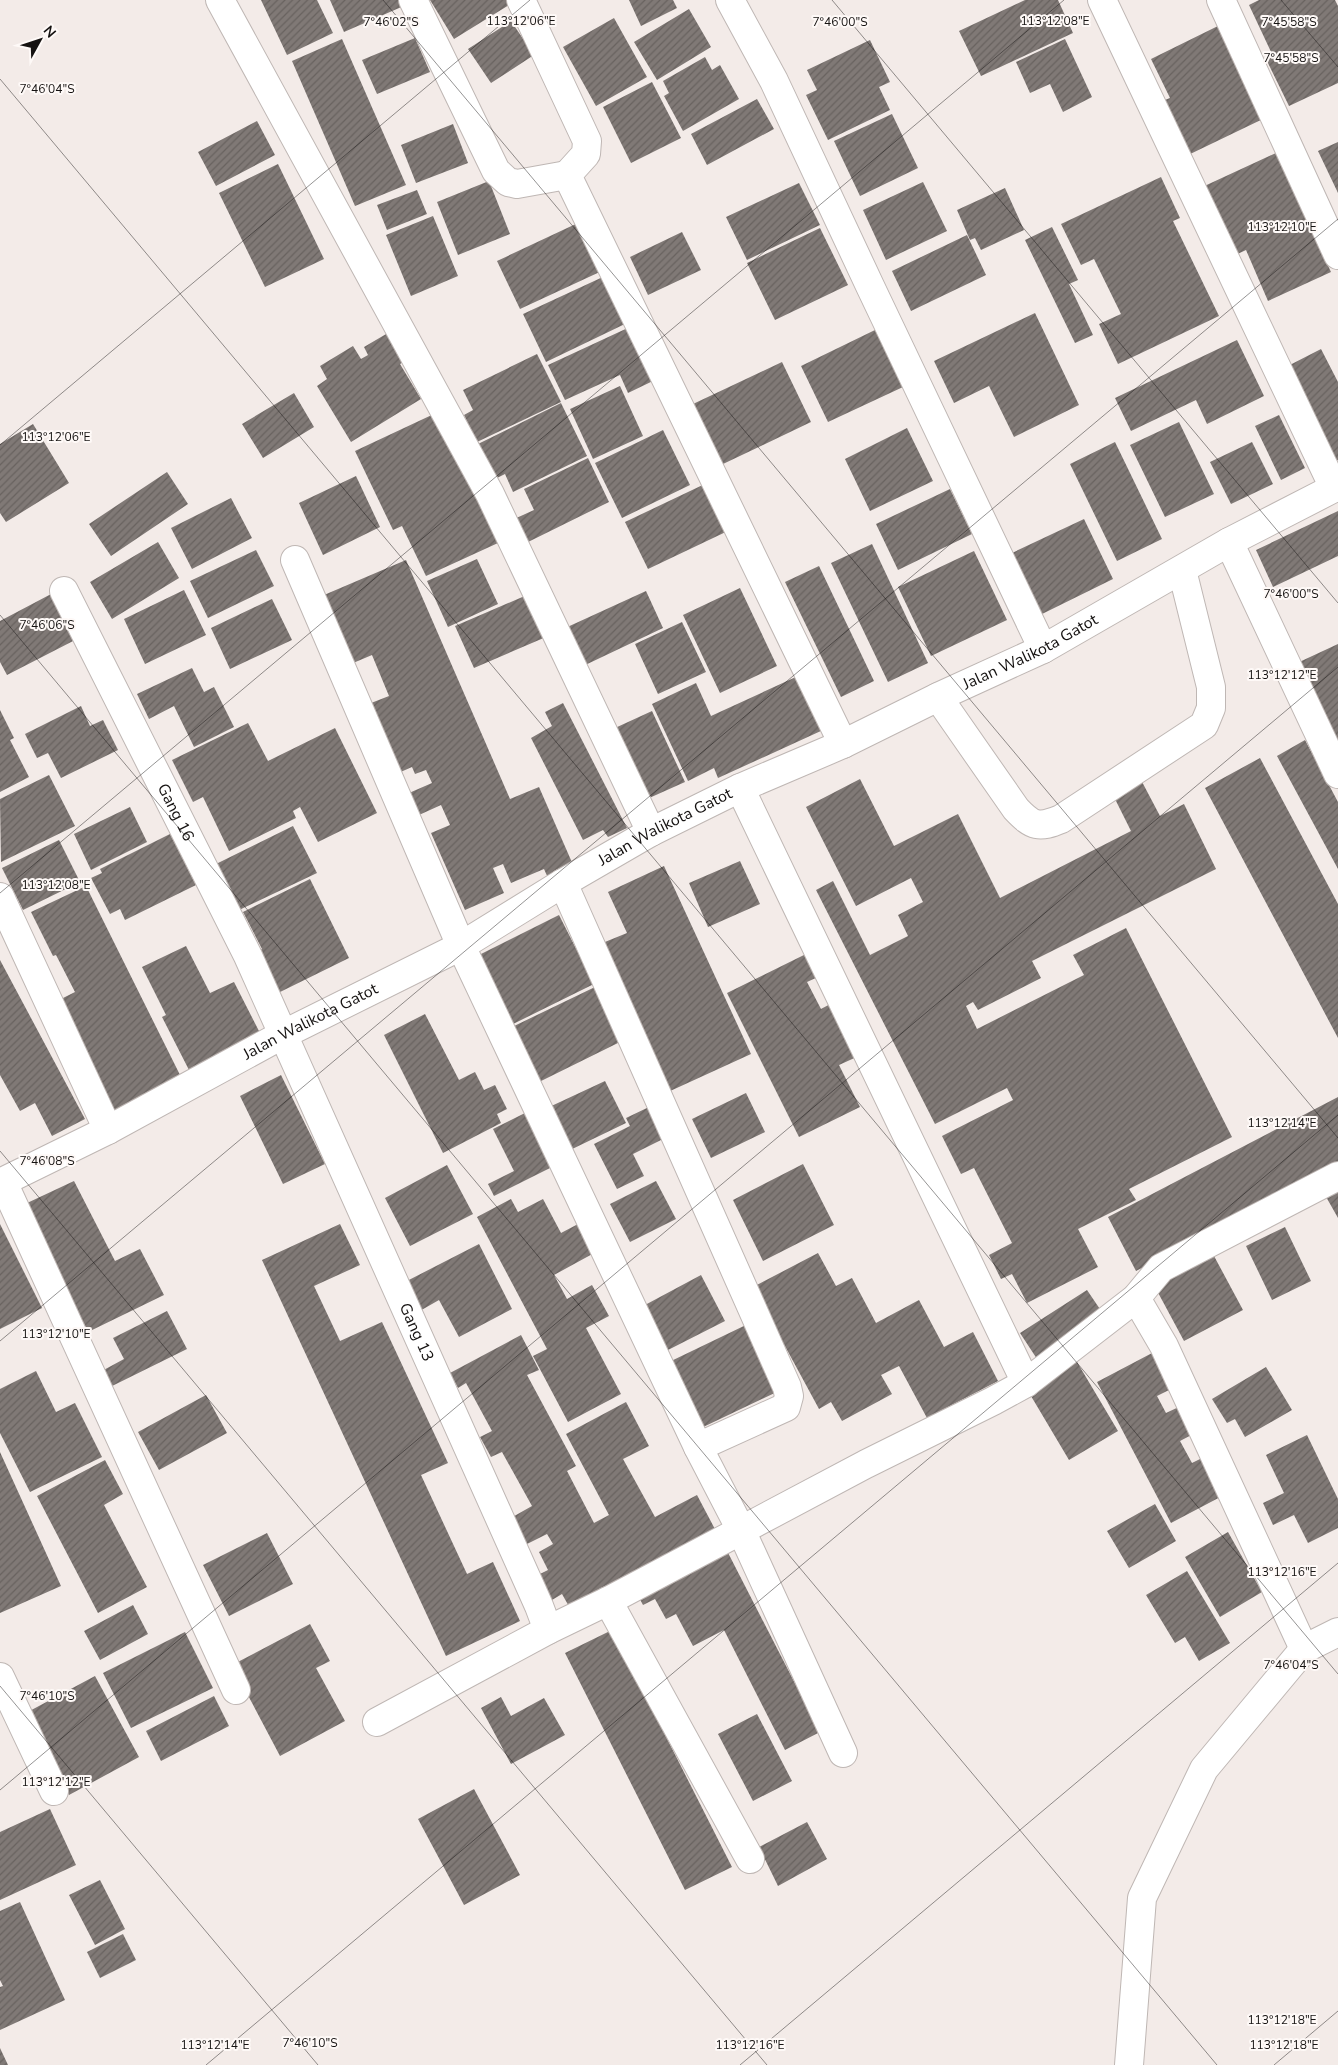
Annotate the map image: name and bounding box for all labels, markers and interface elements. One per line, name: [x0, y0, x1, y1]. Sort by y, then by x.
text: 113°12'06"E: [486, 13, 556, 29]
text: 113°12'08"E: [1020, 13, 1090, 29]
text: 7°46'02"S: [363, 14, 419, 30]
text: 7°46'00"S: [812, 14, 868, 30]
text: 7°45'58"S: [1261, 14, 1317, 30]
north arrow: [15, 15, 65, 65]
text: N: [39, 22, 60, 42]
text: 7°45'58"S: [1263, 50, 1319, 66]
text: 7°46'04"S: [19, 81, 75, 97]
text: 113°12'10"E: [1247, 219, 1317, 235]
text: 113°12'06"E: [21, 429, 91, 445]
text: 7°46'00"S: [1263, 586, 1319, 602]
street label: Jalan Walikota Gatot: [958, 609, 1102, 696]
text: 7°46'06"S: [19, 617, 75, 633]
text: 113°12'12"E: [1247, 667, 1317, 683]
street label: Gang 16: [152, 780, 199, 845]
street label: Jalan Walikota Gatot: [593, 782, 736, 872]
text: 113°12'08"E: [21, 877, 91, 893]
street label: Jalan Walikota Gatot: [238, 978, 382, 1066]
text: 113°12'14"E: [1247, 1115, 1317, 1131]
text: 7°46'08"S: [19, 1153, 75, 1169]
street label: Gang 13: [394, 1299, 439, 1365]
text: 113°12'10"E: [21, 1326, 91, 1342]
text: 113°12'16"E: [1247, 1564, 1317, 1580]
text: 7°46'04"S: [1263, 1657, 1319, 1673]
text: 7°46'10"S: [19, 1688, 75, 1704]
text: 113°12'12"E: [21, 1774, 91, 1790]
text: 113°12'18"E: [1247, 2012, 1317, 2028]
text: 7°46'10"S: [282, 2035, 338, 2051]
text: 113°12'14"E: [180, 2037, 250, 2053]
text: 113°12'16"E: [715, 2037, 785, 2053]
text: 113°12'18"E: [1249, 2037, 1319, 2053]

